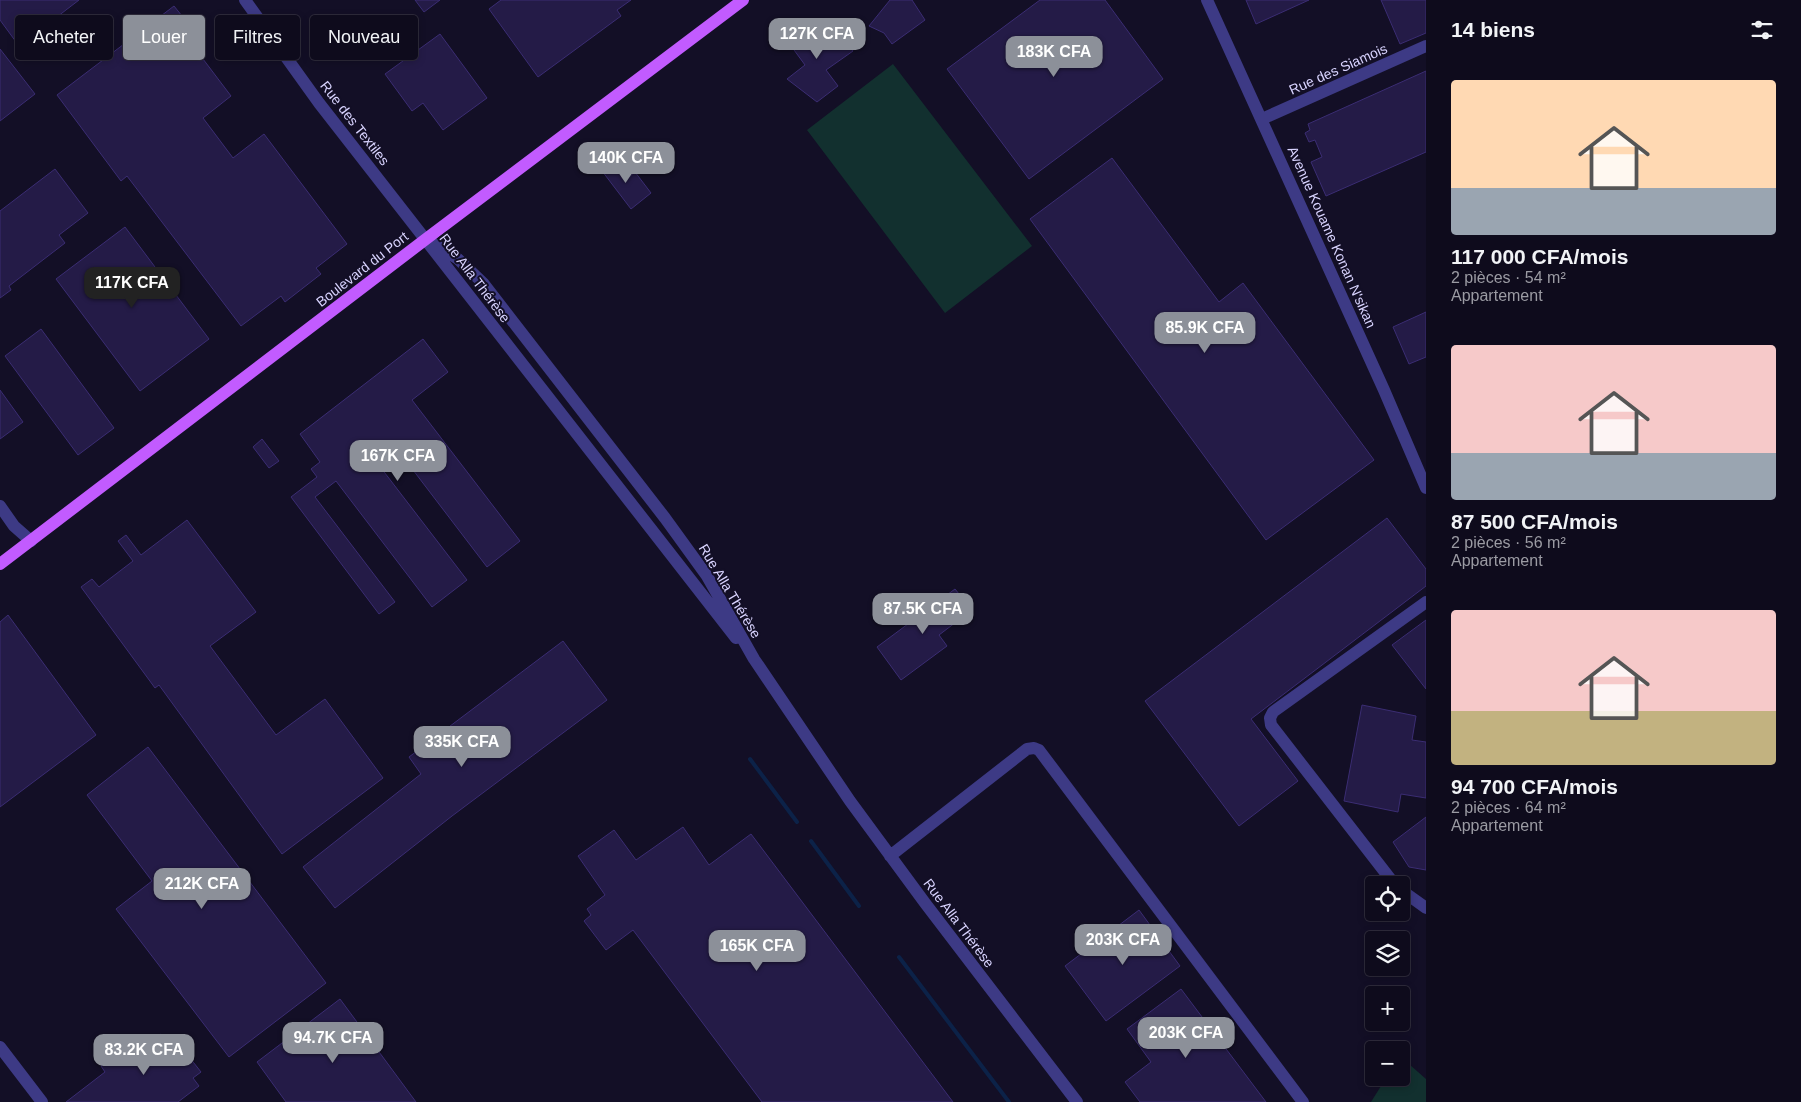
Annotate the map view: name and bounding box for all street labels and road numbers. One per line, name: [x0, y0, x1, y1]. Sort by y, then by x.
street label: Rue des Siamois: [1286, 40, 1390, 98]
street label: Rue des Textiles: [317, 78, 393, 168]
street label: Avenue Kouame Konan N'sikan: [1285, 144, 1379, 330]
street label: Boulevard du Port: [313, 228, 411, 310]
street label: Rue Alla Thérèse: [436, 230, 514, 326]
street label: Rue Alla Thérèse: [696, 541, 765, 641]
street label: Rue Alla Thérèse: [920, 875, 998, 971]

